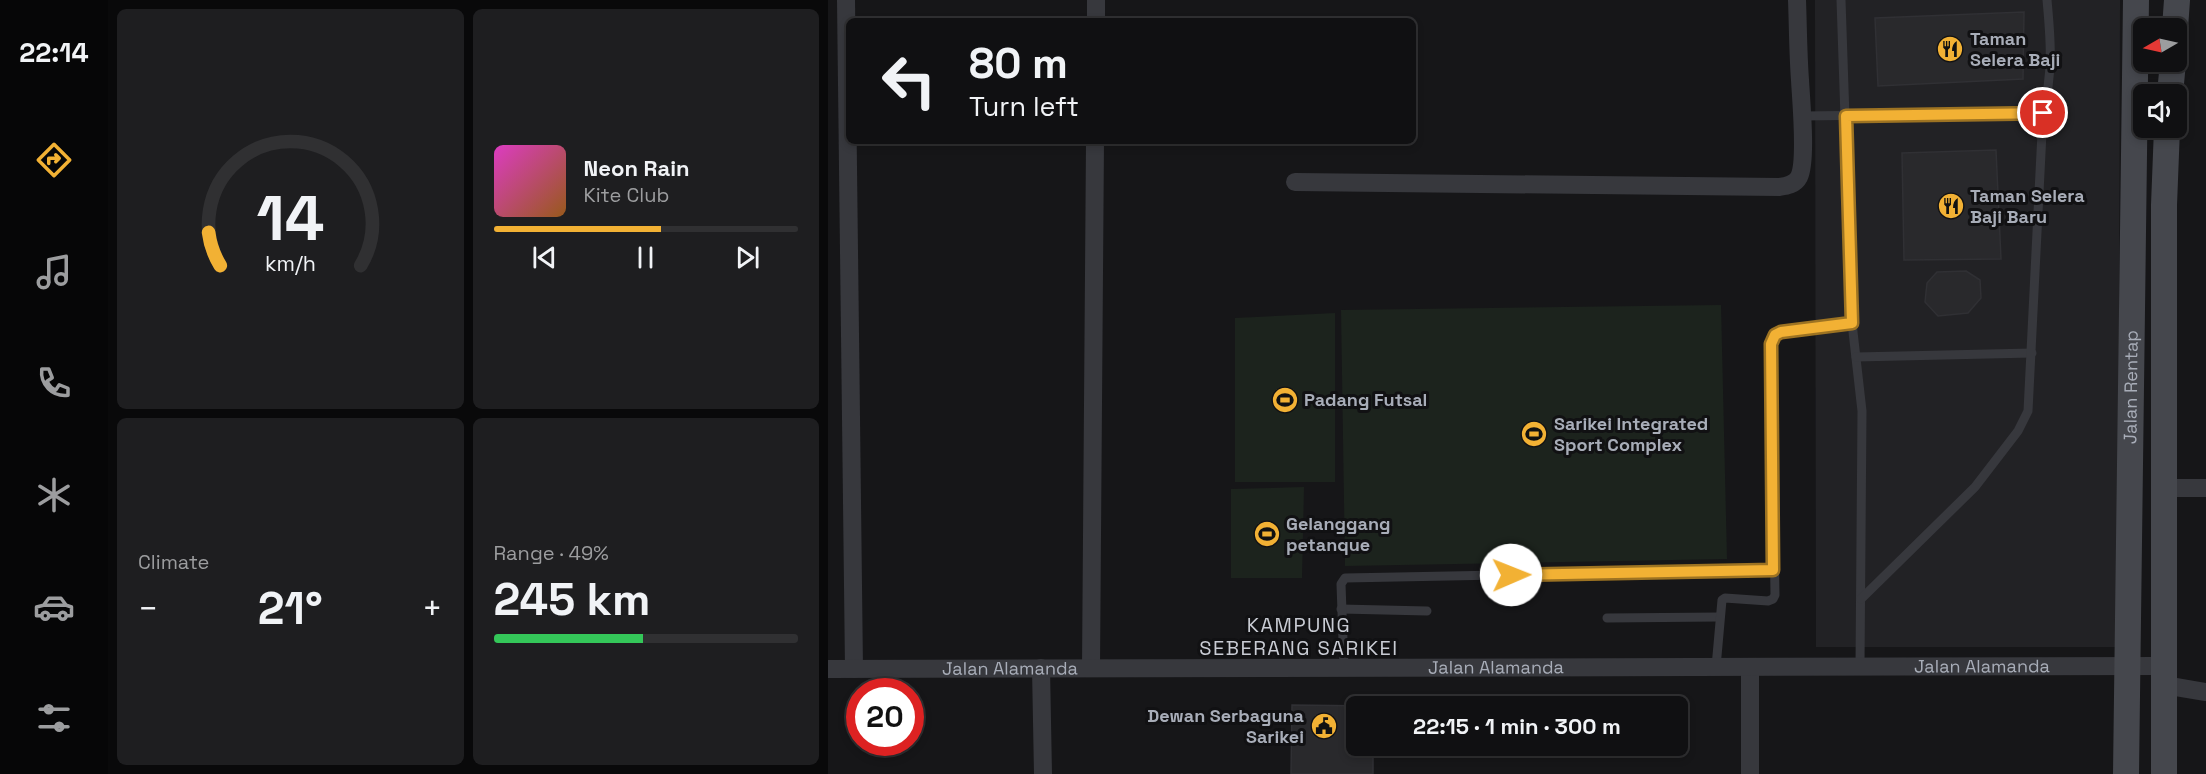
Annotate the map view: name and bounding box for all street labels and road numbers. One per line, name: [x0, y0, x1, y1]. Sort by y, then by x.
street label: Jalan Rentap: [2118, 330, 2143, 444]
street label: Jalan Alamanda: [1914, 654, 2050, 678]
street label: Jalan Alamanda: [1428, 655, 1564, 679]
street label: Jalan Alamanda: [942, 656, 1078, 680]

